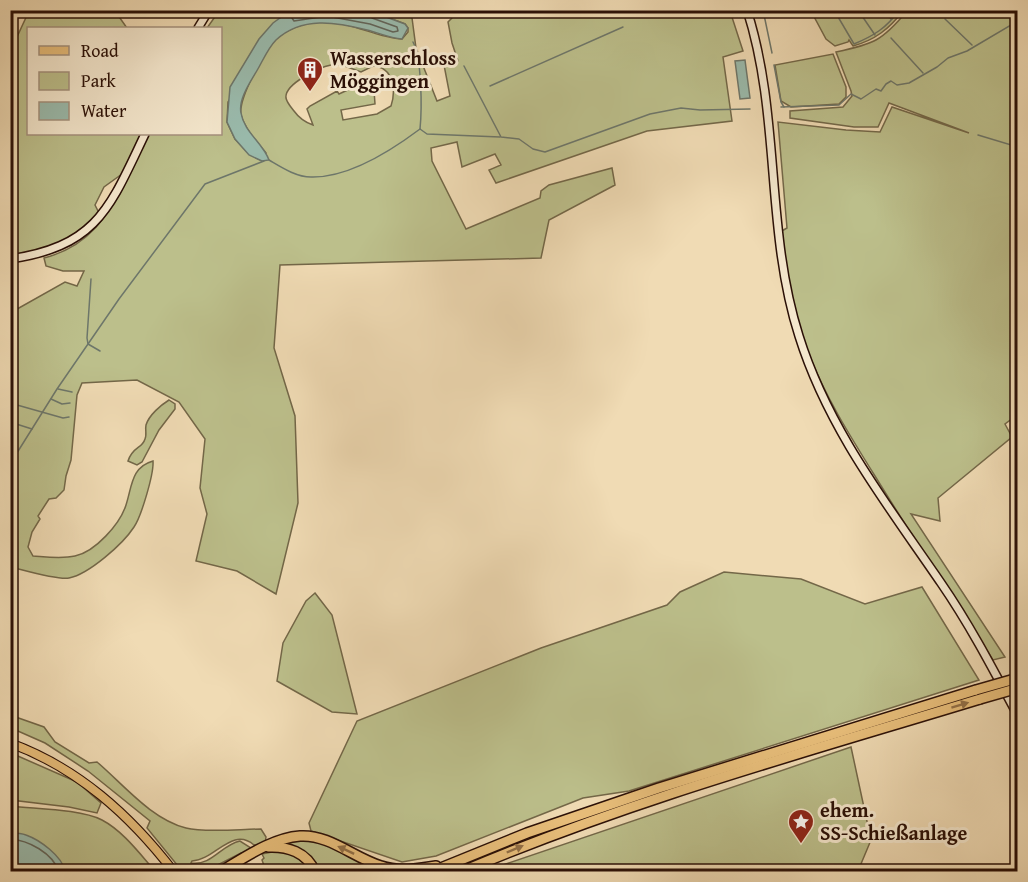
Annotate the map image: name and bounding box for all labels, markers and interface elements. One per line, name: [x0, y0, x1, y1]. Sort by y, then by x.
legend: [27, 27, 222, 135]
text: Road: [81, 37, 119, 64]
place label: Wasserschloss Möggingen: [330, 43, 456, 95]
building icon: Wasserschloss Möggingen: [295, 55, 325, 93]
text: Park: [81, 67, 117, 94]
text: Water: [81, 97, 127, 124]
one-way arrow: [951, 700, 969, 709]
place label: ehem. SS-Schießanlage: [820, 795, 968, 847]
place icon: ehem. SS-Schießanlage: [786, 807, 816, 845]
one-way arrow: [507, 844, 525, 854]
one-way arrow: [337, 845, 354, 854]

